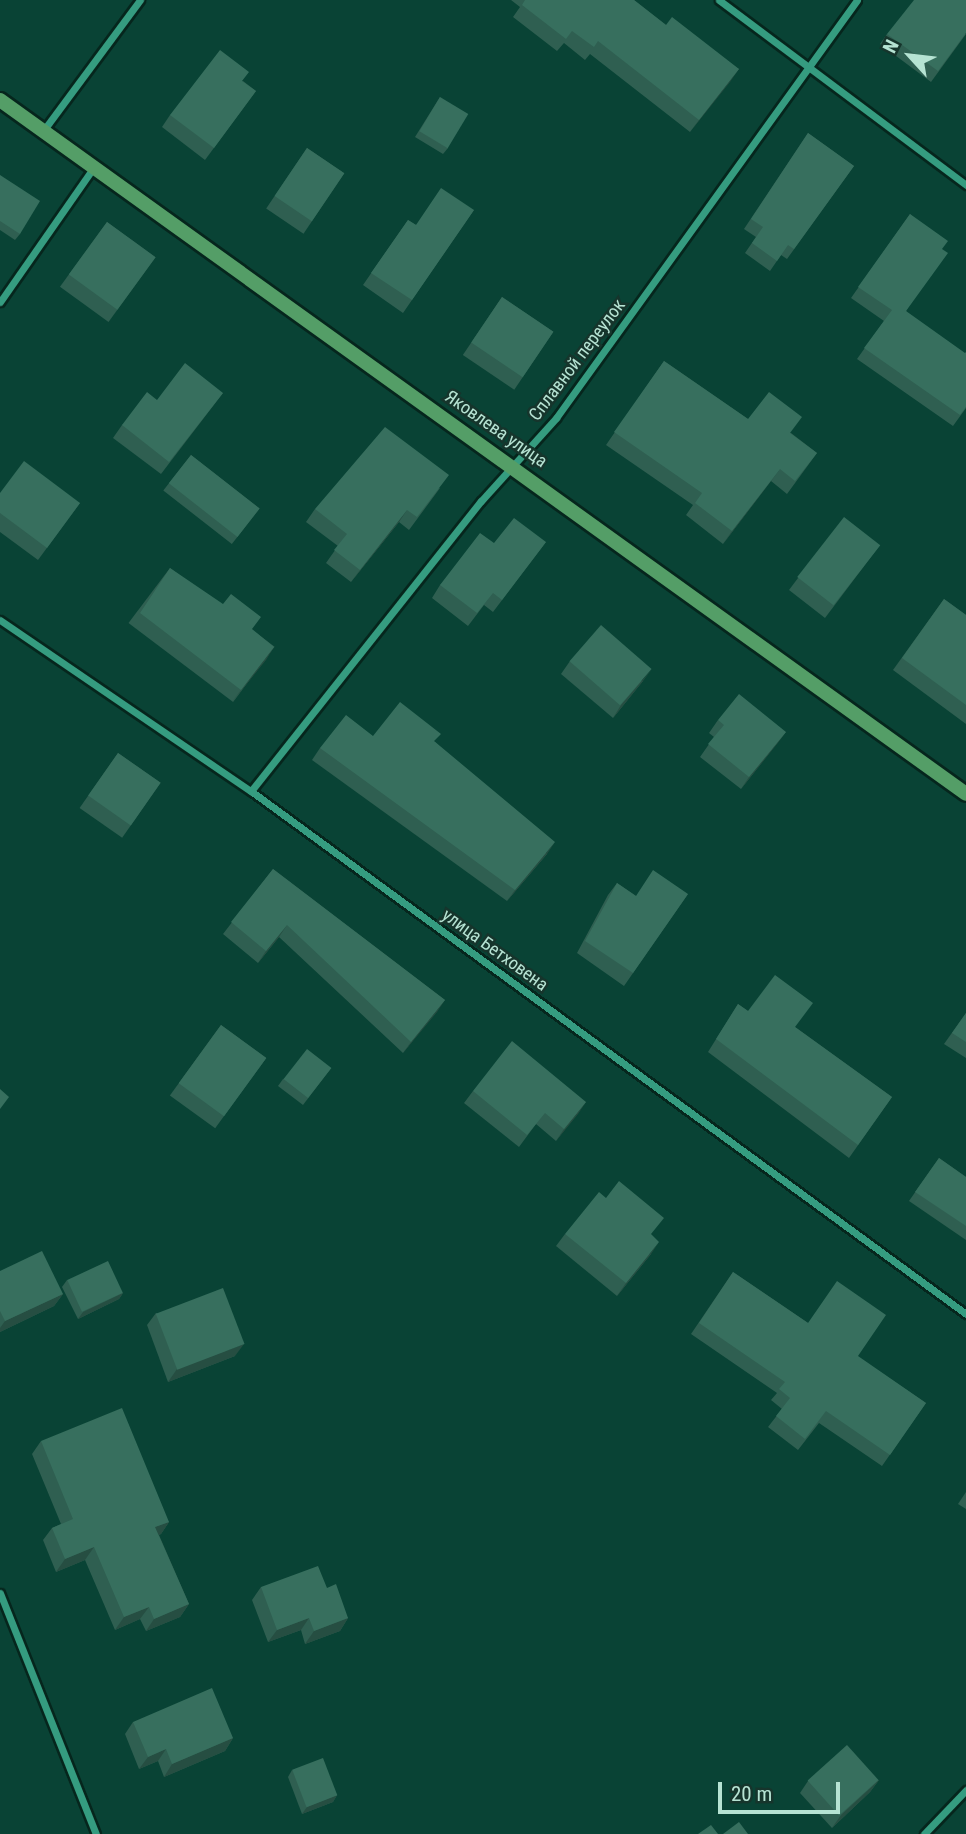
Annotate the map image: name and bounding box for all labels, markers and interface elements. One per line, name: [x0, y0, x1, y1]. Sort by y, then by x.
north arrow: [875, 21, 945, 91]
text: N: [878, 36, 904, 57]
street label: Сплавной переулок: [524, 295, 630, 425]
street label: Яковлева улица: [441, 386, 551, 472]
street label: улица Бетховена: [438, 904, 552, 996]
scale bar: [721, 1768, 844, 1812]
text: 20 m: [731, 1782, 772, 1806]

